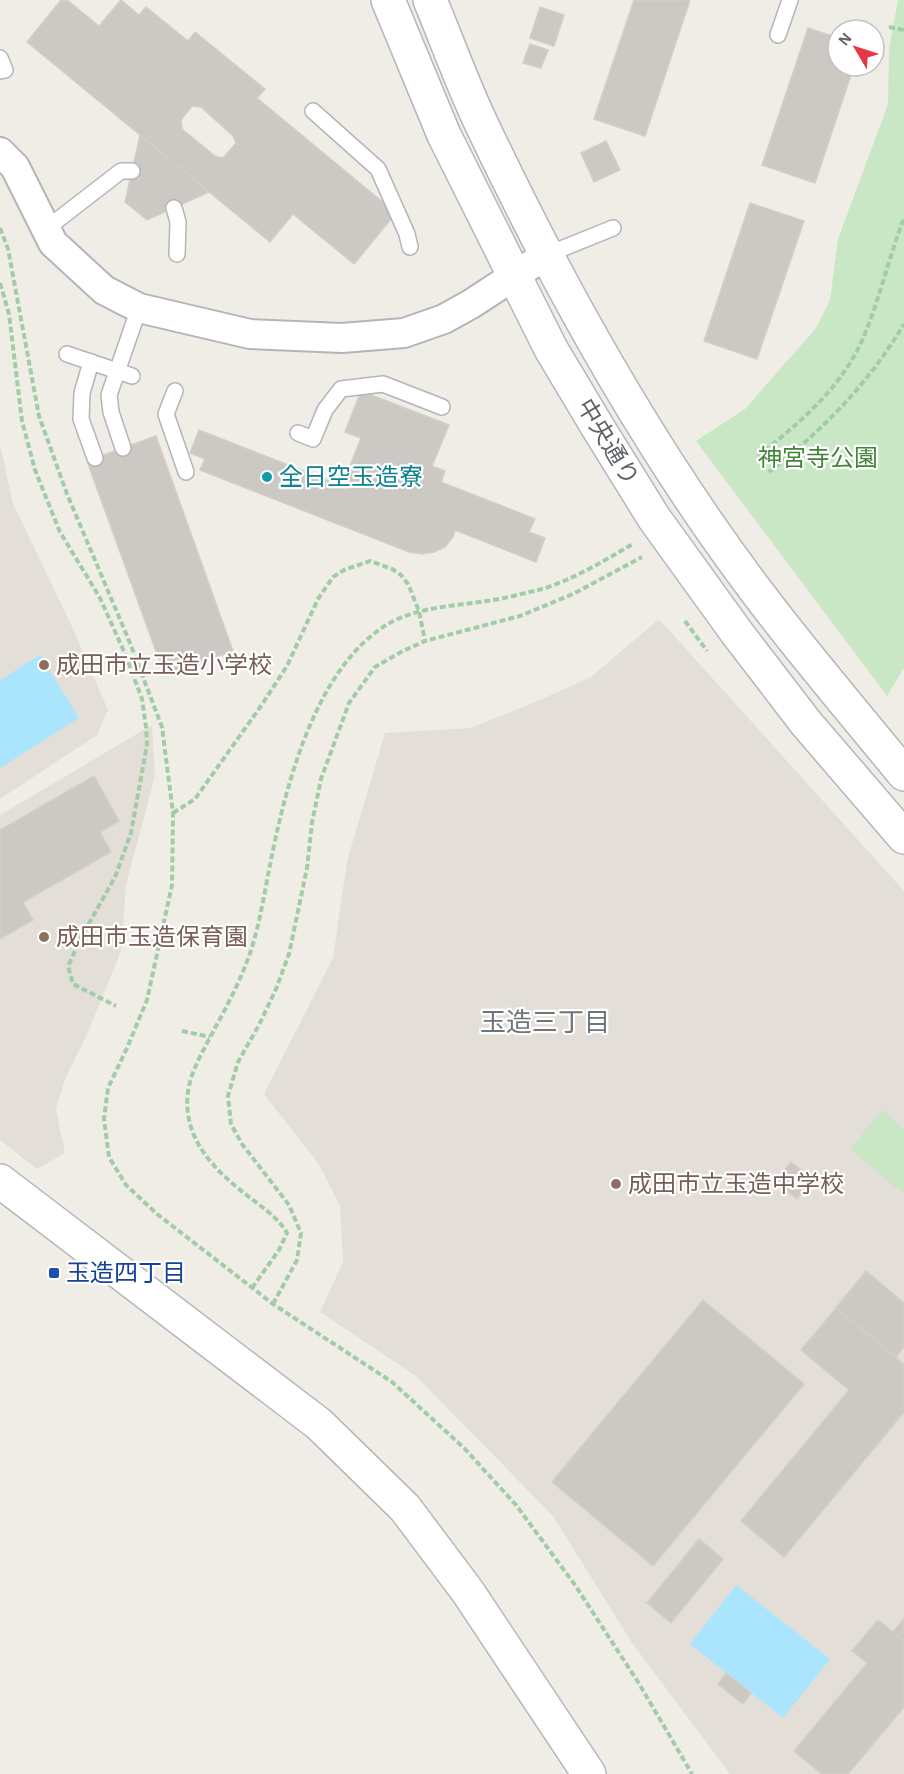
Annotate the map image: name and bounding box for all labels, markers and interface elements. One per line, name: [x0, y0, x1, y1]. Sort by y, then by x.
north arrow: [826, 18, 886, 78]
text: N: [835, 30, 855, 49]
street label: 中央通り: [572, 394, 644, 490]
park label: 神宮寺公園: [758, 445, 878, 471]
place label: 全日空玉造寮: [279, 464, 423, 490]
marker: 全日空玉造寮: [260, 470, 274, 484]
place label: 成田市立玉造小学校: [56, 652, 272, 678]
marker: 成田市立玉造小学校: [37, 658, 51, 672]
place label: 成田市玉造保育園: [56, 924, 248, 950]
marker: 成田市玉造保育園: [37, 930, 51, 944]
district label: 玉造三丁目: [480, 1009, 610, 1036]
place label: 成田市立玉造中学校: [628, 1171, 844, 1197]
marker: 成田市立玉造中学校: [609, 1177, 623, 1191]
place label: 玉造四丁目: [66, 1260, 186, 1286]
marker: 玉造四丁目: [47, 1266, 61, 1280]

